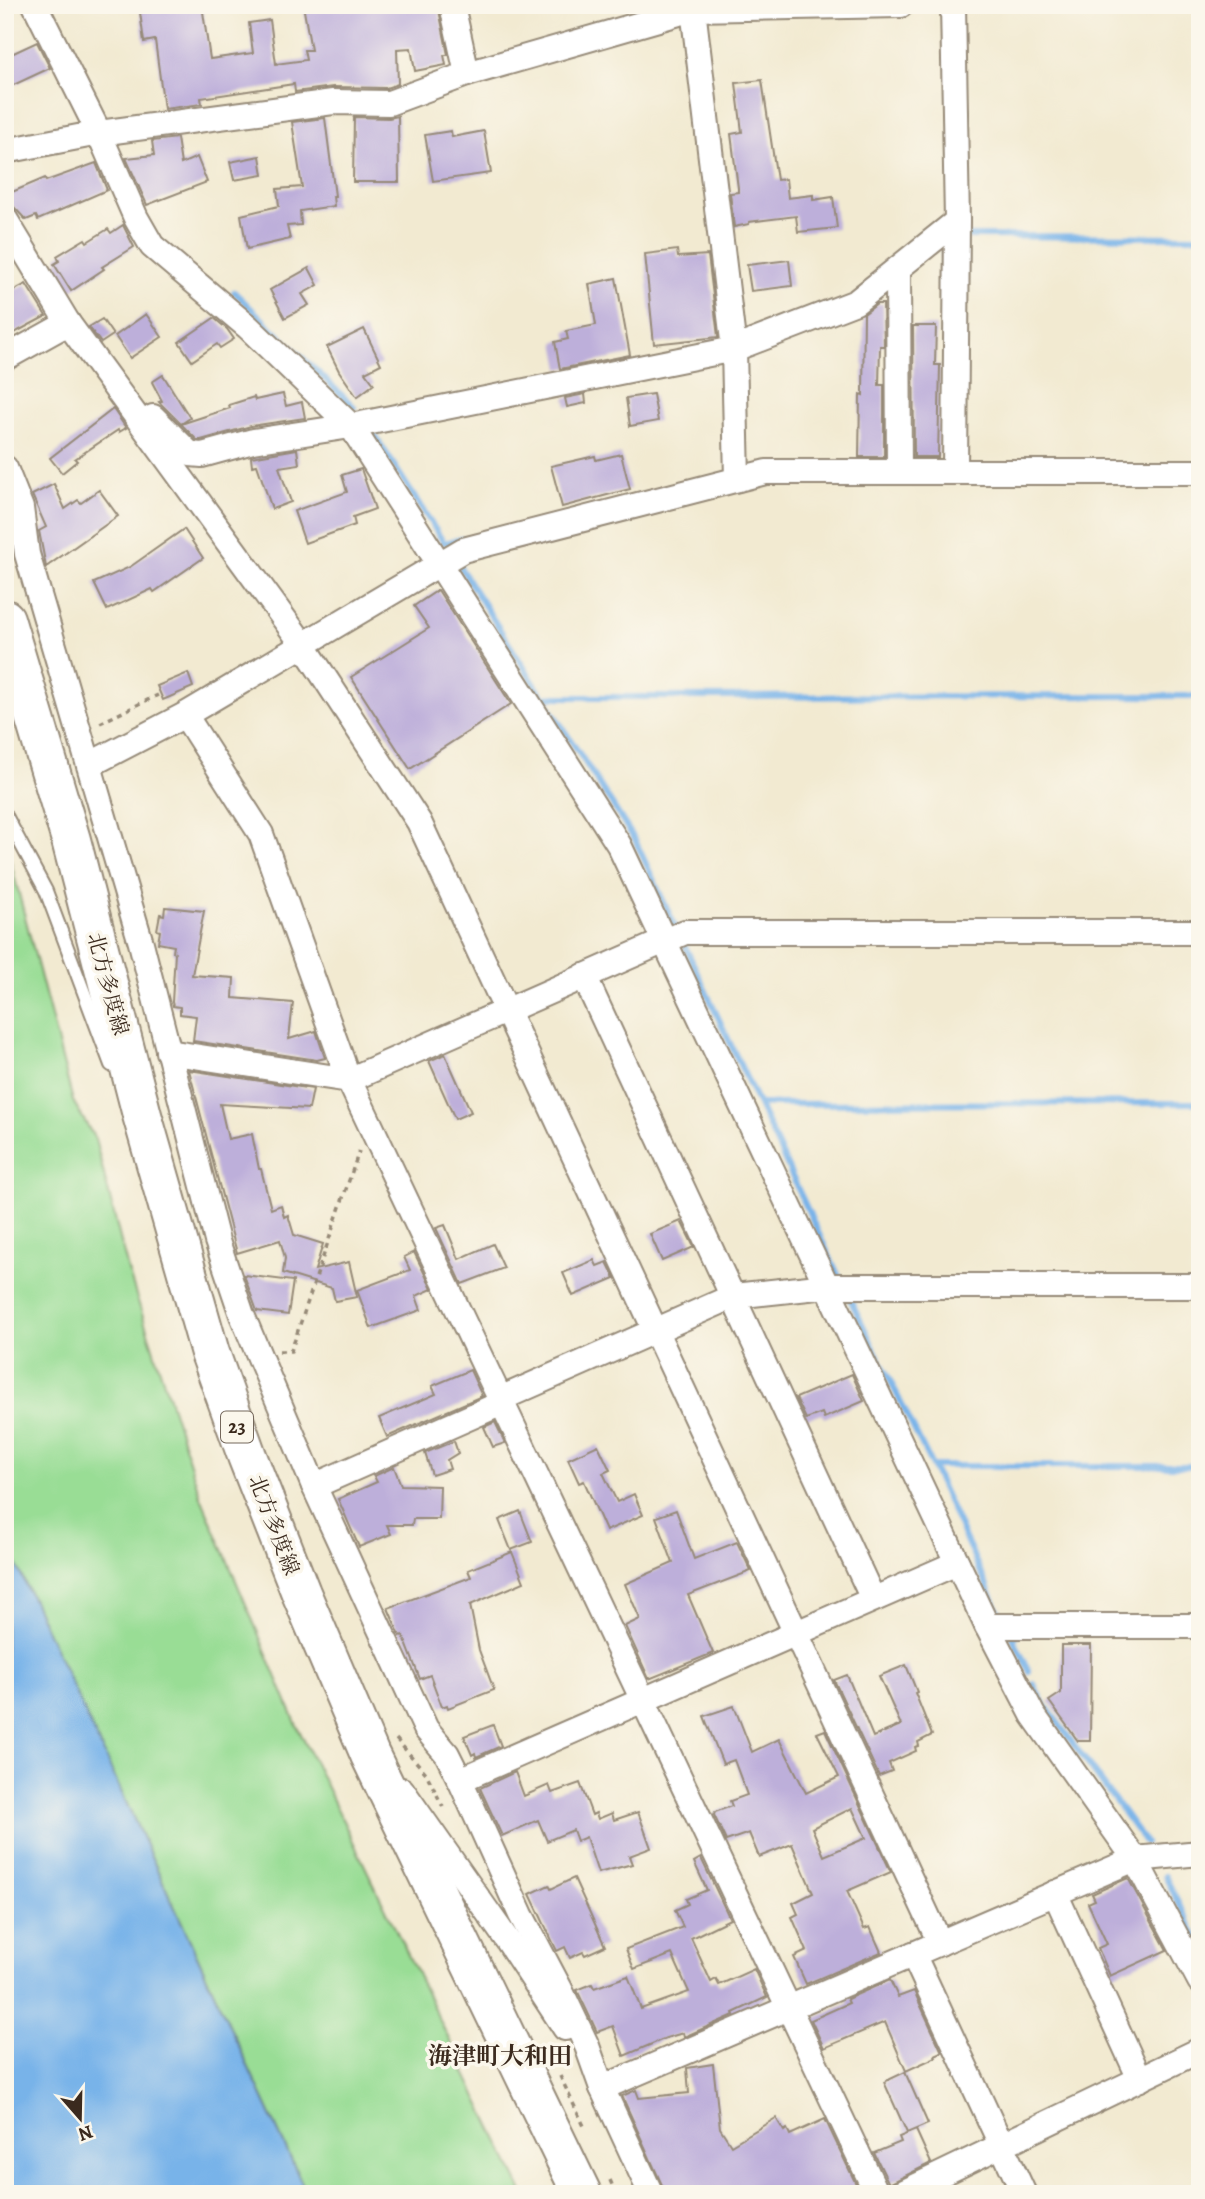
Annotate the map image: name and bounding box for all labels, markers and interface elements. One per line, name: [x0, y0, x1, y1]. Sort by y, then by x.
street label: 北方多度線: [81, 930, 135, 1038]
road number: 23: [221, 1412, 253, 1442]
street label: 北方多度線: [242, 1471, 306, 1579]
district label: 海津町大和田: [428, 2040, 572, 2072]
north arrow: [46, 2084, 116, 2154]
text: N: [74, 2118, 96, 2148]

